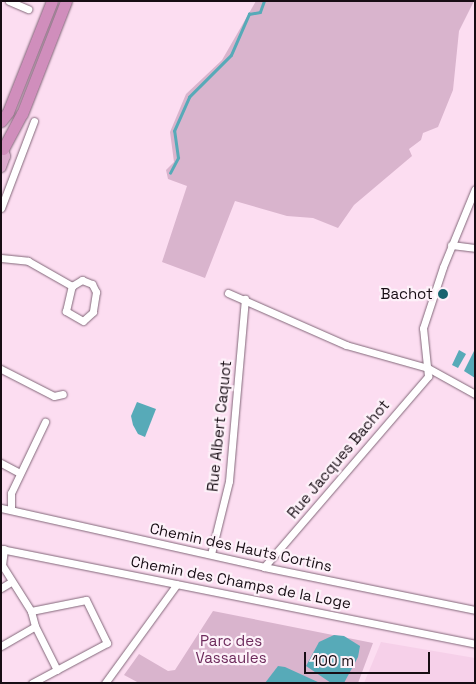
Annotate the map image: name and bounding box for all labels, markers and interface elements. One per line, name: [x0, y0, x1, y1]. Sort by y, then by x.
place label: Bachot: [381, 285, 433, 303]
marker: Bachot: [437, 288, 449, 300]
street label: Rue Albert Caquot: [203, 359, 235, 493]
street label: Rue Jacques Bachot: [283, 396, 393, 522]
street label: Chemin des Hauts Cortins: [148, 519, 334, 575]
street label: Chemin des Champs de la Loge: [129, 552, 353, 612]
park label: Parc des Vassaules: [195, 631, 267, 666]
scale bar: [306, 642, 432, 674]
text: 100 m: [312, 651, 354, 670]

